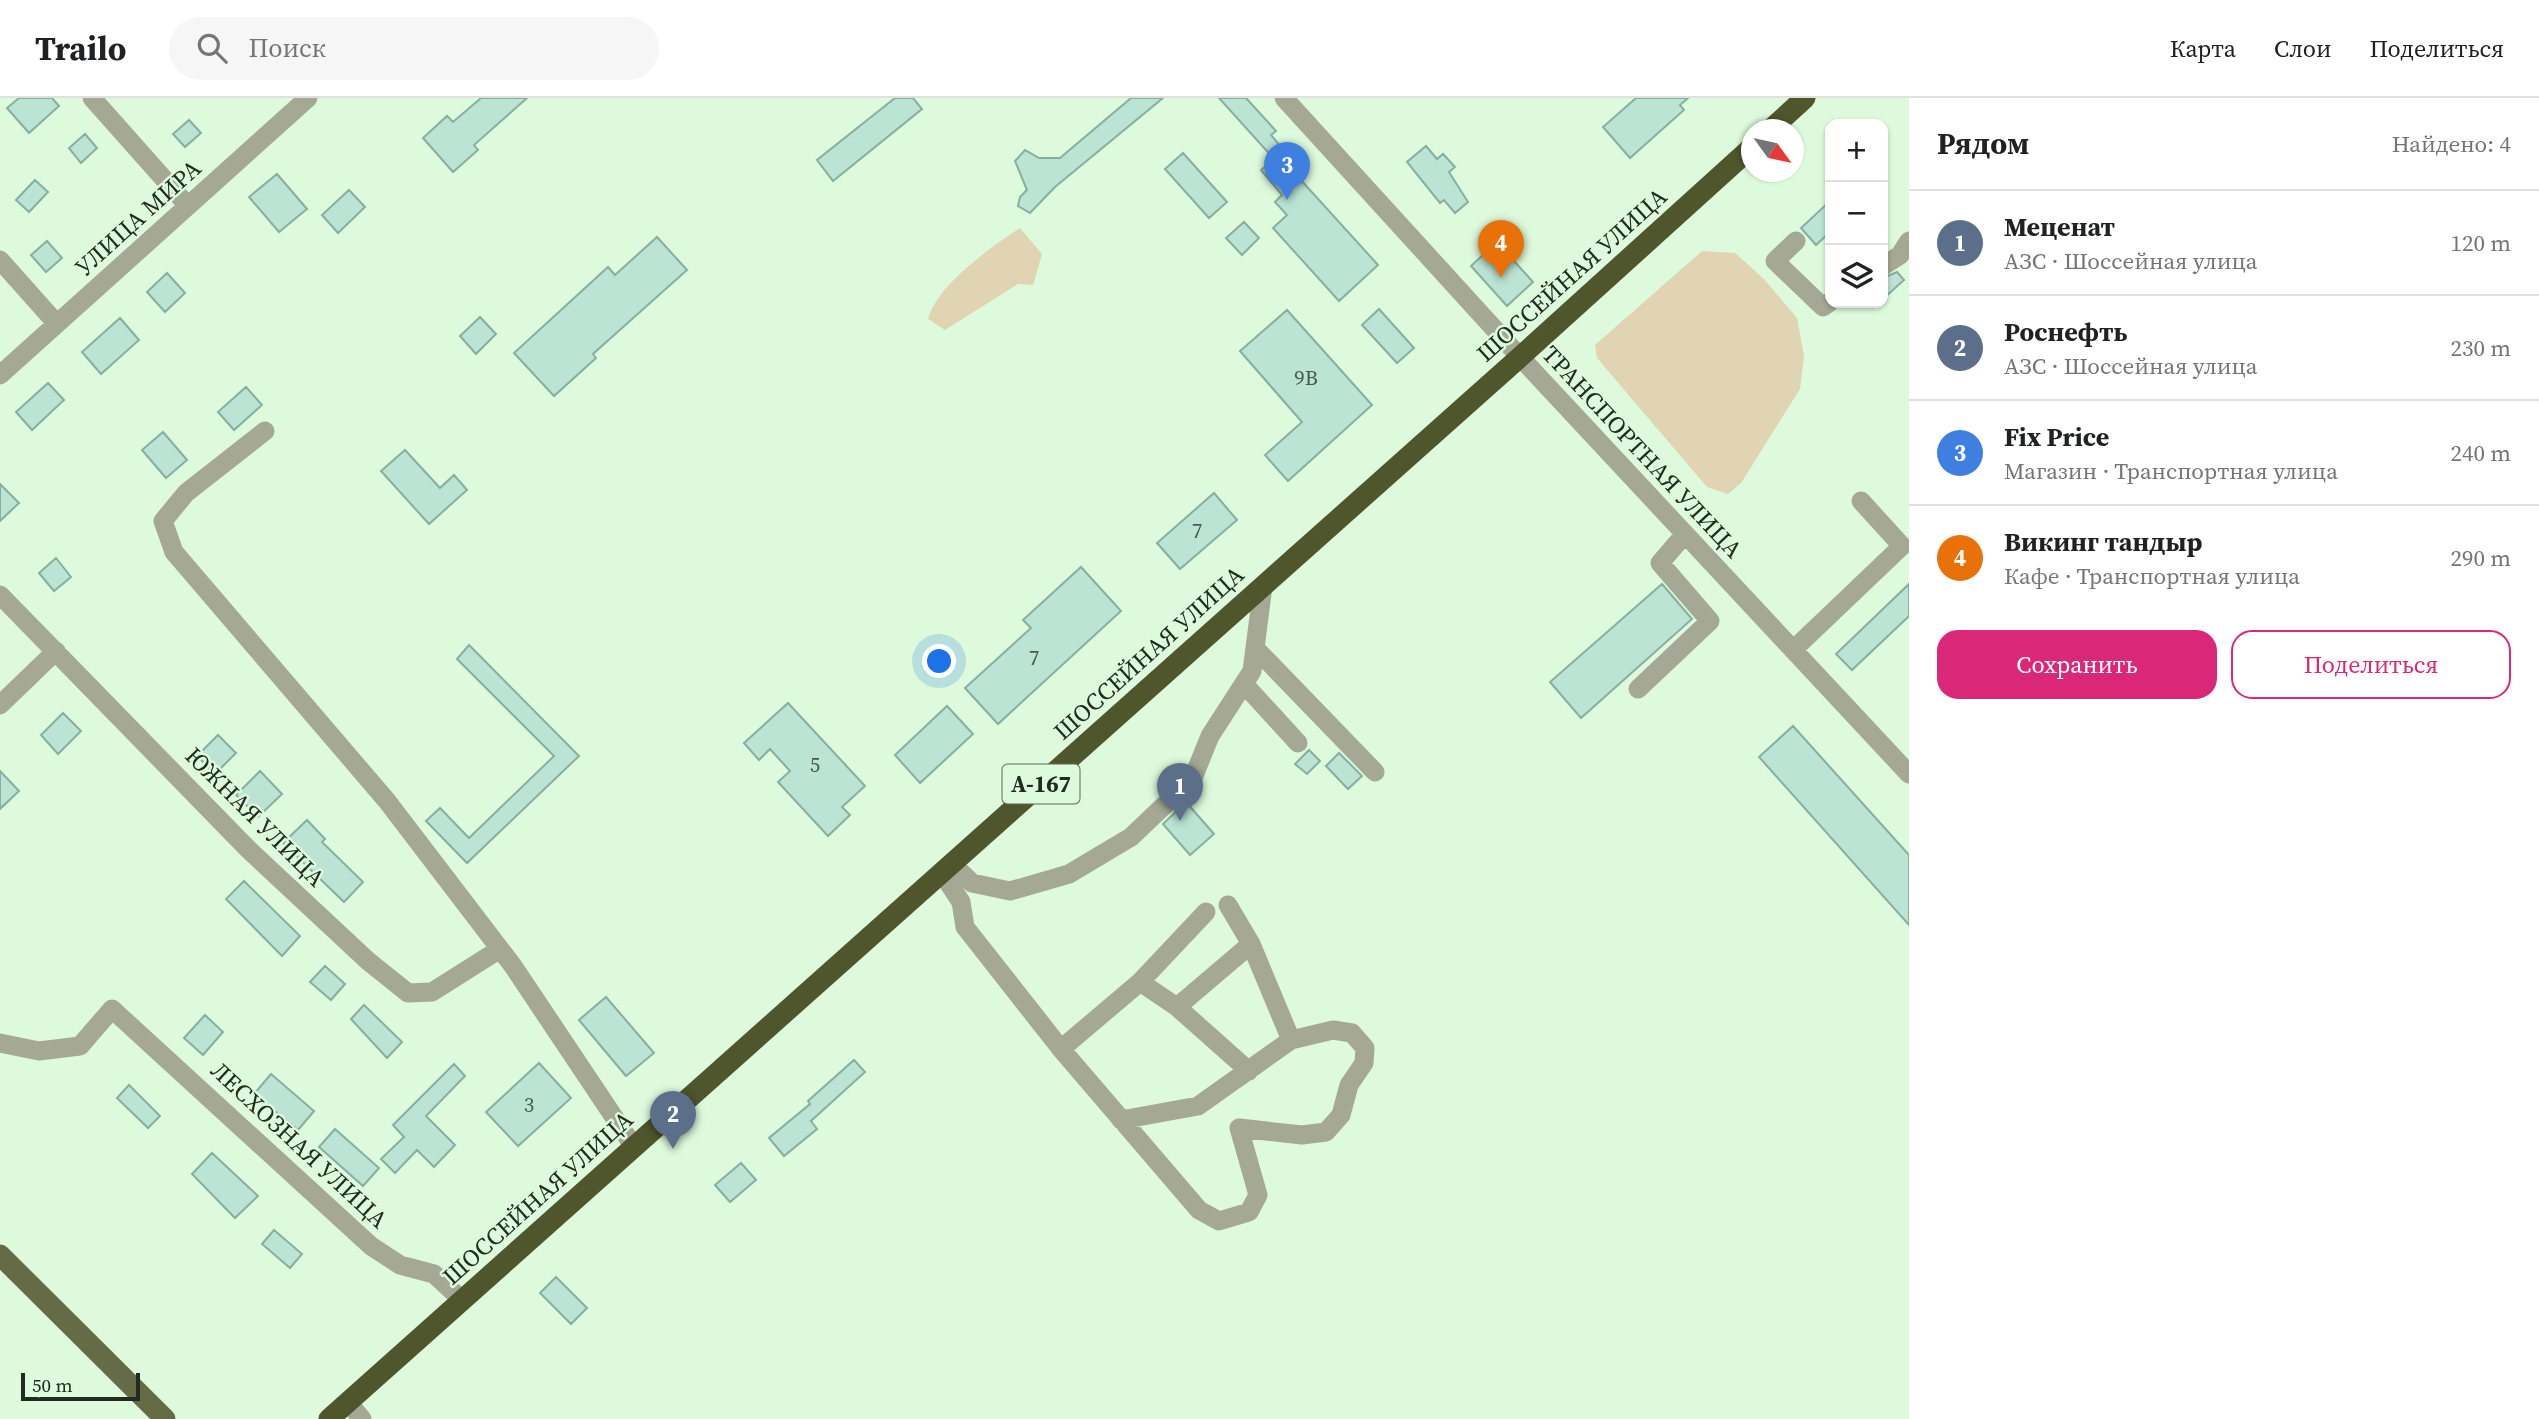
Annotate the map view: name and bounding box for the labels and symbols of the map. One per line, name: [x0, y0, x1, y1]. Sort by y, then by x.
north arrow: [1741, 119, 1804, 182]
pin: 3: [1264, 142, 1310, 200]
street label: УЛИЦА МИРА: [67, 152, 208, 283]
street label: ШОССЕЙНАЯ УЛИЦА: [1469, 180, 1674, 369]
pin: 4: [1478, 220, 1524, 278]
street label: ТРАНСПОРТНАЯ УЛИЦА: [1535, 338, 1750, 565]
house number: 9В: [1294, 363, 1318, 392]
house number: 7: [1192, 516, 1202, 545]
street label: ШОССЕЙНАЯ УЛИЦА: [1046, 558, 1251, 747]
house number: 7: [1029, 643, 1039, 672]
your location: [922, 644, 956, 678]
street label: ЮЖНАЯ УЛИЦА: [178, 739, 333, 894]
house number: 5: [810, 750, 820, 779]
pin: 1: [1157, 763, 1203, 821]
road number: А-167: [1002, 764, 1080, 804]
street label: ЛЕСХОЗНАЯ УЛИЦА: [204, 1054, 395, 1235]
house number: 3: [524, 1090, 534, 1119]
pin: 2: [650, 1091, 696, 1149]
street label: ШОССЕЙНАЯ УЛИЦА: [435, 1103, 640, 1292]
scale bar: [21, 1370, 140, 1402]

